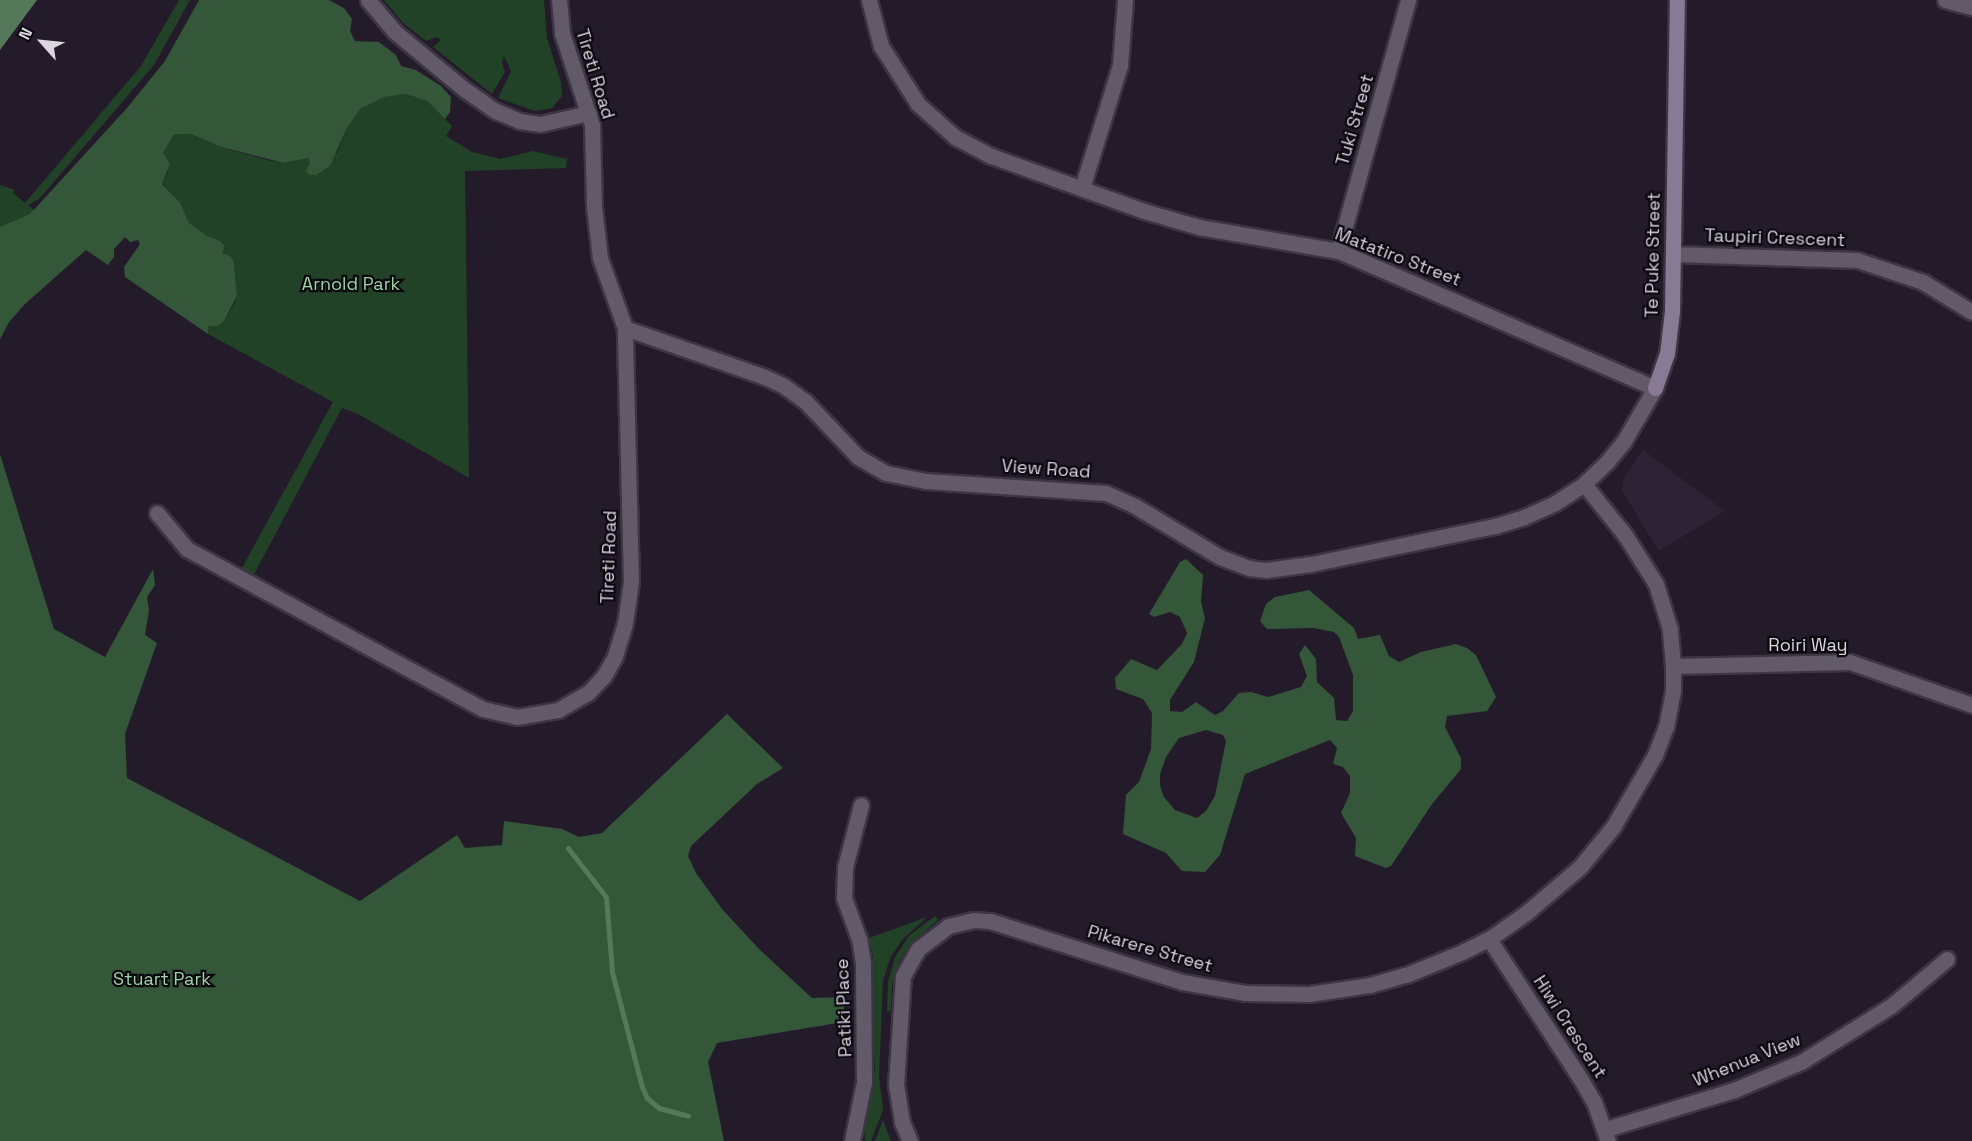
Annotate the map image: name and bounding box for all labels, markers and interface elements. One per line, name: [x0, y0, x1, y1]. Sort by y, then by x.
north arrow: [12, 12, 72, 72]
text: N: [14, 24, 37, 43]
street label: Tireti Road: [571, 26, 619, 122]
street label: Tuki Street: [1332, 72, 1378, 168]
street label: Te Puke Street: [1641, 192, 1665, 318]
street label: Matatiro Street: [1332, 223, 1464, 291]
street label: Taupiri Crescent: [1704, 225, 1846, 251]
park label: Arnold Park: [302, 273, 400, 295]
street label: View Road: [1001, 455, 1091, 483]
street label: Tireti Road: [597, 510, 621, 604]
street label: Roiri Way: [1768, 634, 1848, 656]
street label: Pikarere Street: [1085, 921, 1215, 977]
street label: Patiki Place: [831, 958, 857, 1058]
park label: Stuart Park: [113, 968, 211, 990]
street label: Hiwi Crescent: [1529, 972, 1611, 1082]
street label: Whenua View: [1690, 1028, 1804, 1092]

